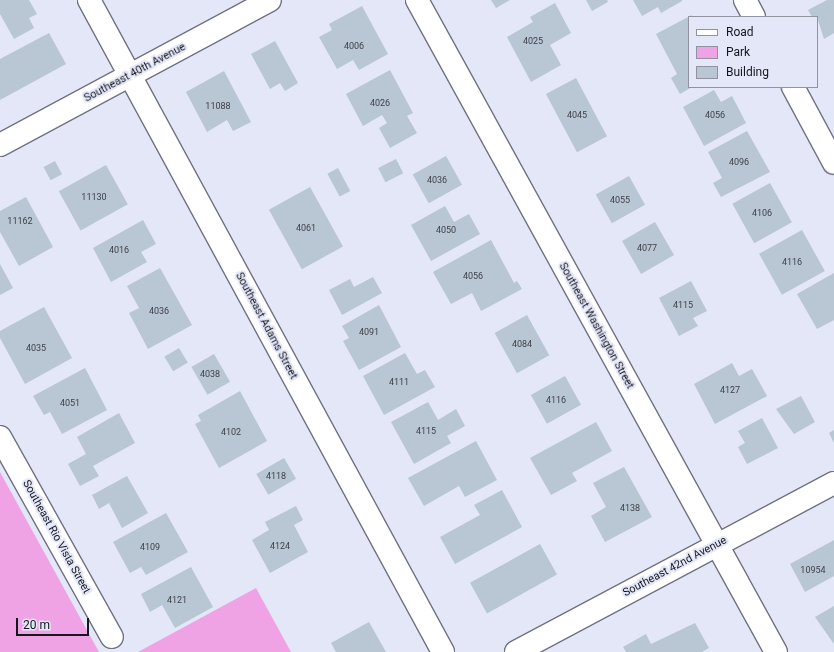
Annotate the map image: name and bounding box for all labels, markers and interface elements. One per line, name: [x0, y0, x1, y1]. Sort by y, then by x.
legend: [688, 16, 818, 88]
text: Road: [726, 25, 754, 39]
house number: 4025: [523, 36, 543, 46]
street label: Southeast 40th Avenue: [82, 41, 188, 105]
house number: 4006: [344, 41, 364, 51]
text: Park: [726, 45, 750, 59]
text: Building: [726, 65, 769, 79]
house number: 4026: [370, 98, 390, 108]
house number: 11088: [205, 101, 231, 111]
house number: 4045: [567, 110, 587, 120]
house number: 4056: [705, 110, 725, 120]
house number: 4096: [729, 157, 749, 167]
house number: 4036: [427, 175, 447, 185]
house number: 11130: [81, 192, 107, 202]
house number: 4055: [610, 195, 630, 205]
house number: 4106: [752, 208, 772, 218]
house number: 11162: [7, 216, 33, 226]
house number: 4061: [296, 223, 316, 233]
house number: 4050: [436, 225, 456, 235]
house number: 4077: [637, 243, 657, 253]
house number: 4016: [109, 245, 129, 255]
house number: 4116: [782, 257, 802, 267]
street label: Southeast Washington Street: [556, 261, 636, 391]
street label: Southeast Adams Street: [232, 270, 300, 382]
house number: 4056: [463, 271, 483, 281]
house number: 4115: [673, 300, 693, 310]
house number: 4036: [149, 306, 169, 316]
house number: 4091: [359, 327, 379, 337]
house number: 4084: [512, 339, 532, 349]
house number: 4035: [26, 343, 46, 353]
house number: 4038: [200, 369, 220, 379]
house number: 4111: [389, 377, 409, 387]
house number: 4127: [720, 385, 740, 395]
house number: 4116: [546, 395, 566, 405]
house number: 4051: [60, 398, 80, 408]
house number: 4115: [416, 426, 436, 436]
house number: 4102: [221, 427, 241, 437]
house number: 4118: [266, 471, 286, 481]
street label: Southeast Rio Vista Street: [19, 478, 93, 596]
house number: 4138: [620, 503, 640, 513]
street label: Southeast 42nd Avenue: [621, 534, 729, 600]
house number: 4124: [270, 541, 290, 551]
house number: 4109: [140, 542, 160, 552]
house number: 10954: [800, 565, 826, 575]
house number: 4121: [167, 595, 187, 605]
scale bar: [18, 610, 91, 636]
text: 20 m: [23, 618, 50, 632]

